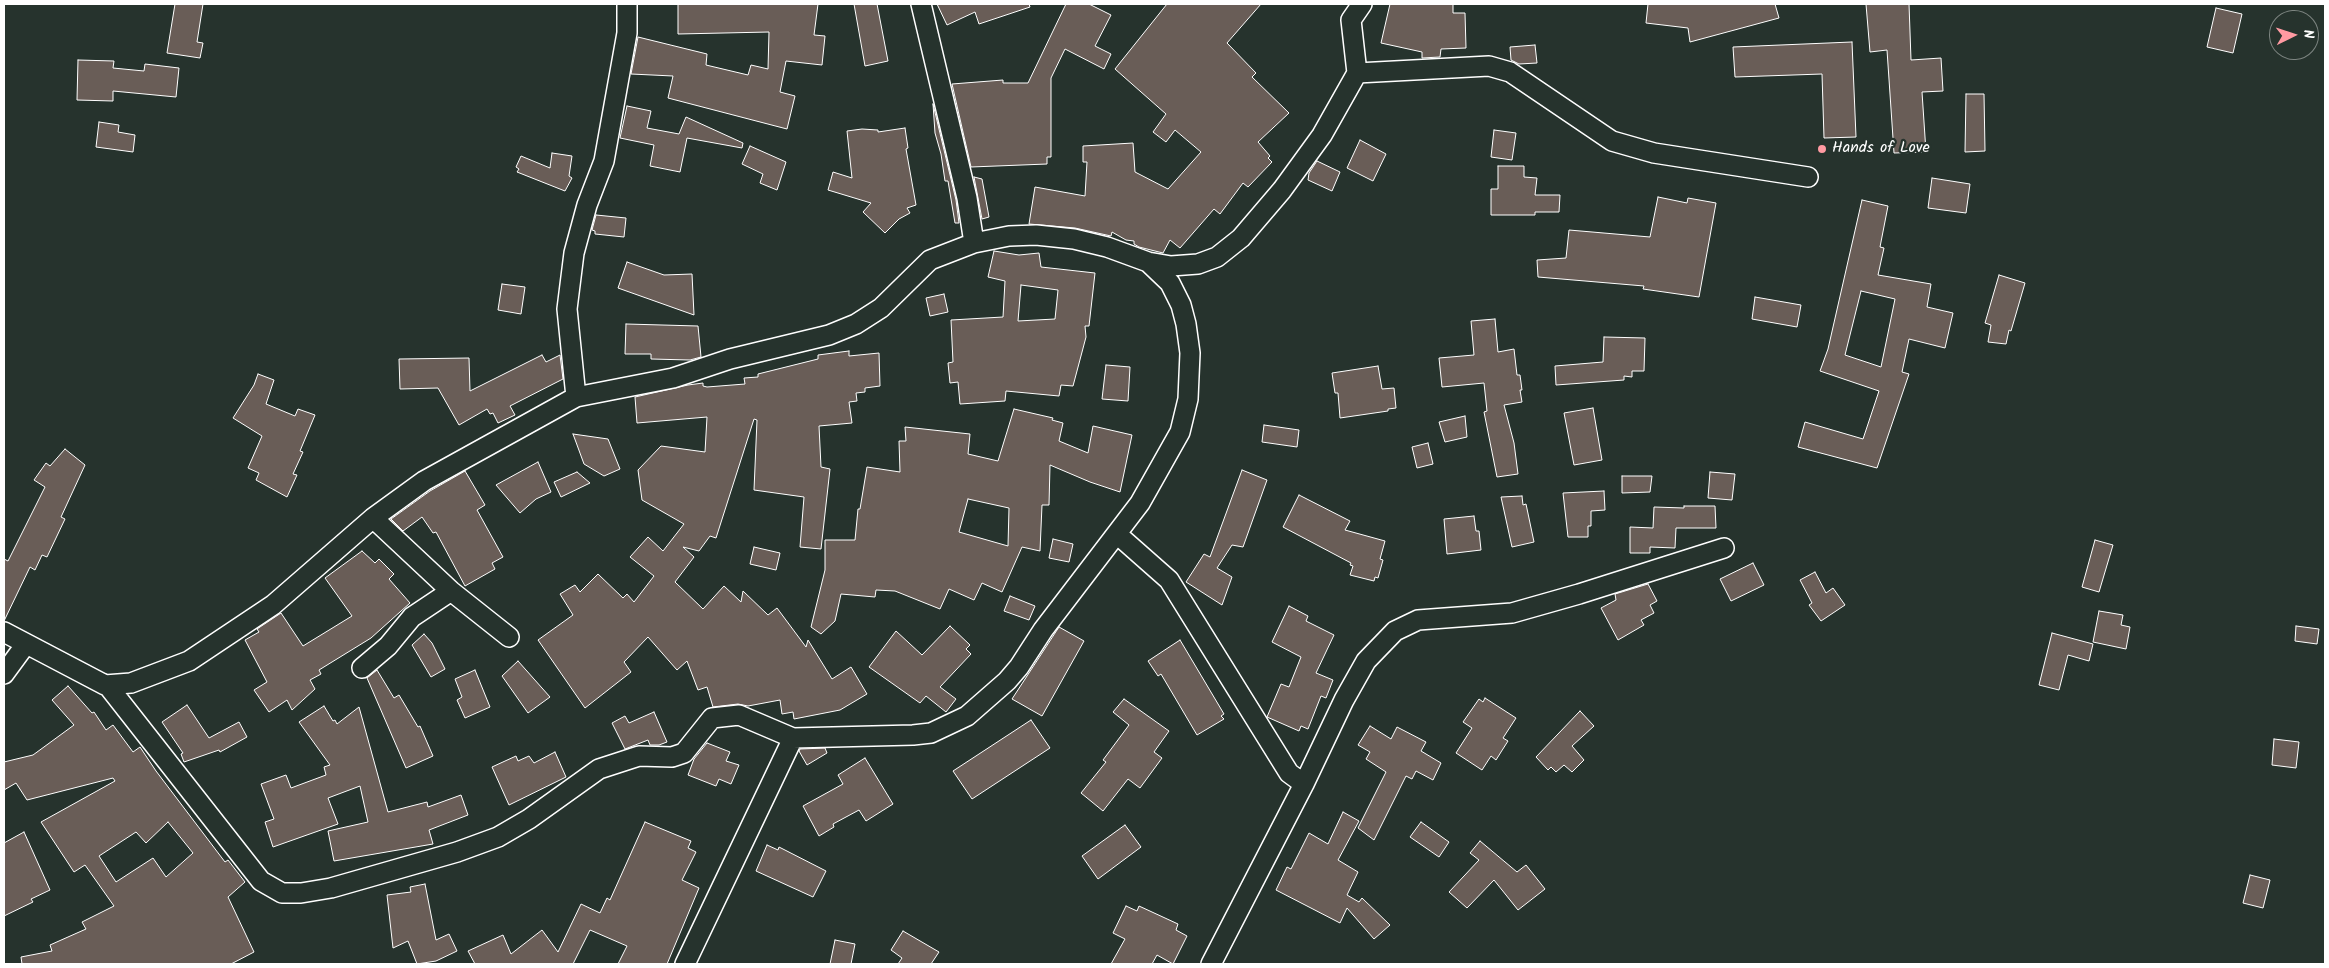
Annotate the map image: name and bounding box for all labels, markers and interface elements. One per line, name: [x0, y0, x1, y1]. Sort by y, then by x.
north arrow: [2269, 10, 2319, 60]
text: N: [2297, 29, 2319, 39]
place label: Hands of Love: [1832, 139, 1930, 159]
marker: Hands of Love: [1816, 143, 1828, 155]

